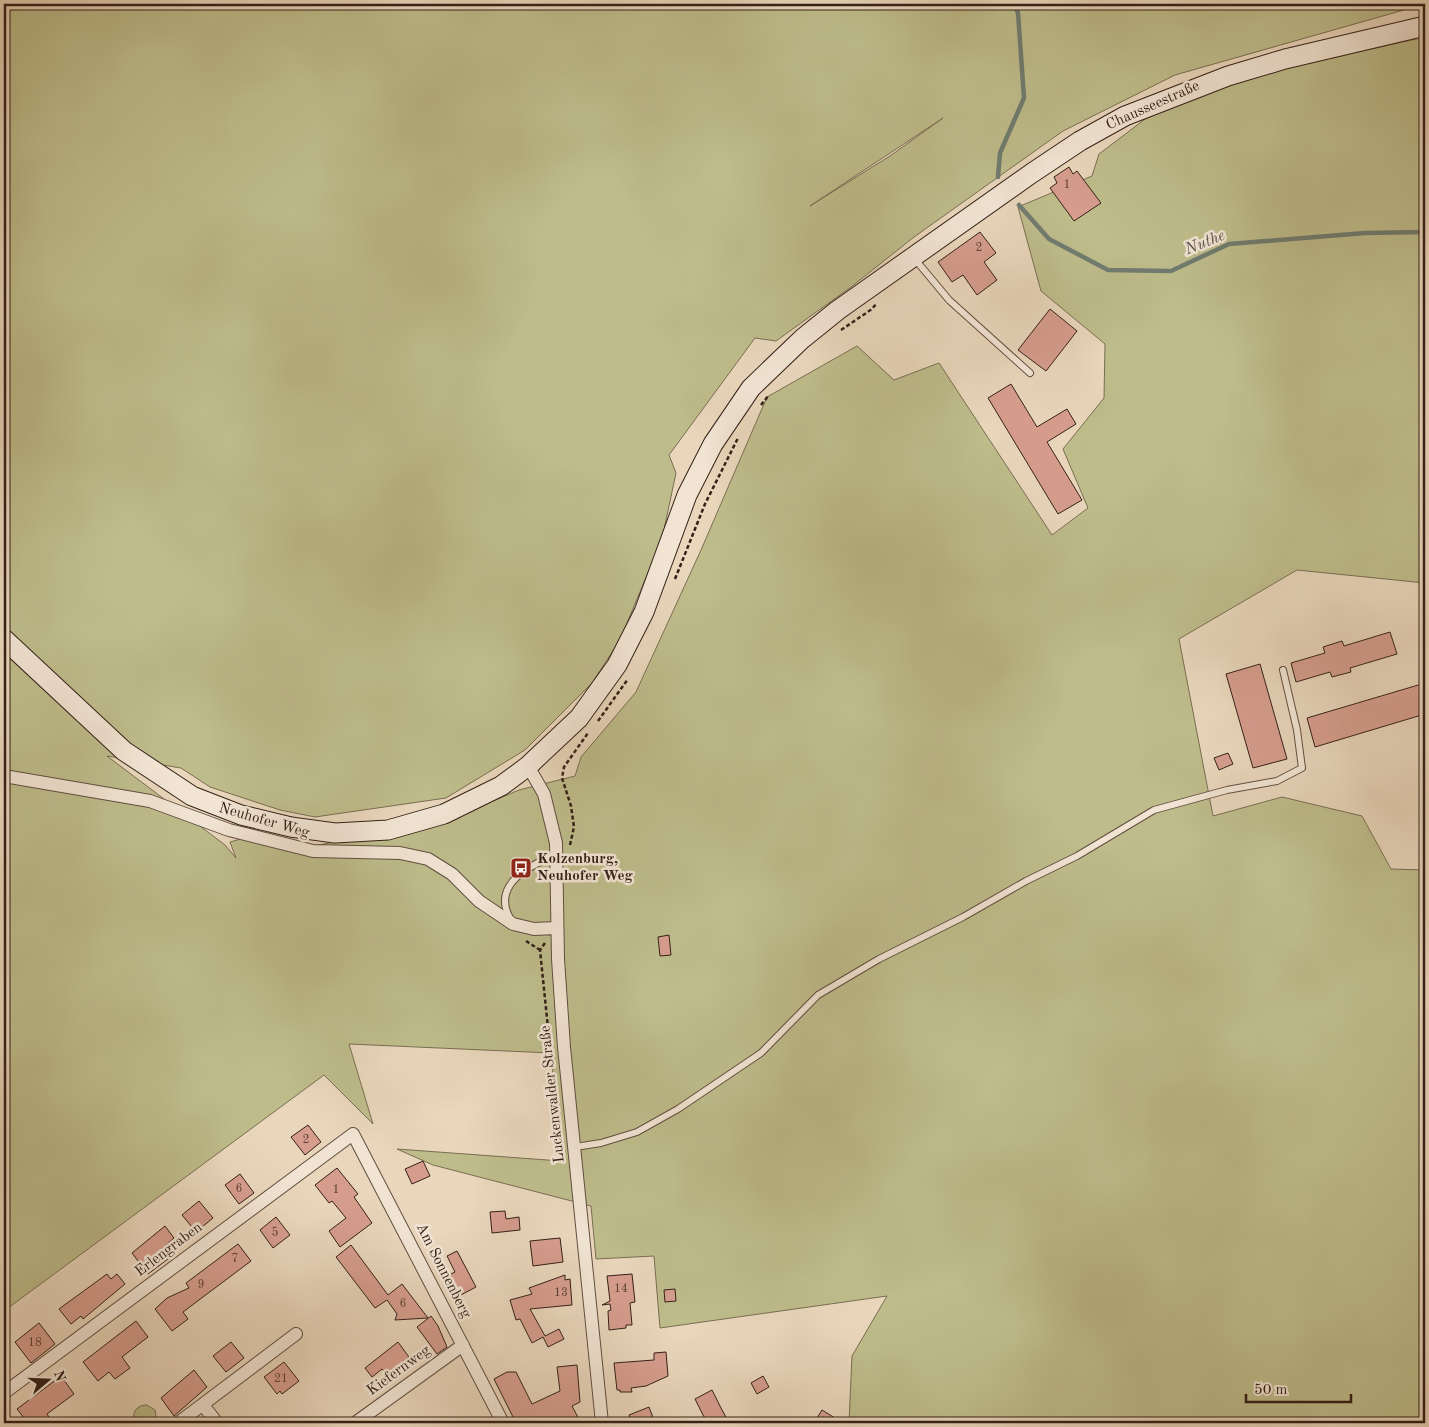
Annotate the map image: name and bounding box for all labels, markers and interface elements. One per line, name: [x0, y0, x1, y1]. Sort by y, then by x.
street label: Chausseestraße: [1104, 79, 1202, 133]
house number: 1: [1064, 179, 1070, 191]
water label: Nuthe: [1182, 228, 1228, 259]
house number: 2: [976, 242, 982, 254]
street label: Neuhofer Weg: [217, 801, 311, 841]
place label: Kolzenburg, Neuhofer Weg: [537, 852, 634, 884]
bus stop icon: Kolzenburg, Neuhofer Weg: [509, 856, 533, 880]
street label: Luckenwalder Straße: [538, 1025, 568, 1163]
house number: 2: [303, 1134, 309, 1146]
house number: 6: [236, 1183, 243, 1195]
house number: 1: [333, 1184, 339, 1196]
street label: Erlengraben: [133, 1220, 205, 1280]
street label: Am Sonnenberg: [413, 1221, 473, 1321]
house number: 5: [272, 1226, 279, 1239]
house number: 7: [232, 1253, 238, 1265]
house number: 9: [198, 1279, 204, 1291]
house number: 14: [614, 1283, 628, 1295]
house number: 13: [554, 1287, 568, 1299]
house number: 6: [400, 1298, 407, 1310]
house number: 18: [28, 1337, 42, 1349]
street label: Kiefernweg: [365, 1343, 433, 1399]
north arrow: [22, 1354, 72, 1404]
text: N: [51, 1369, 68, 1384]
scale bar: [1246, 1372, 1352, 1404]
house number: 21: [274, 1373, 288, 1385]
text: 50 m: [1254, 1383, 1288, 1398]

